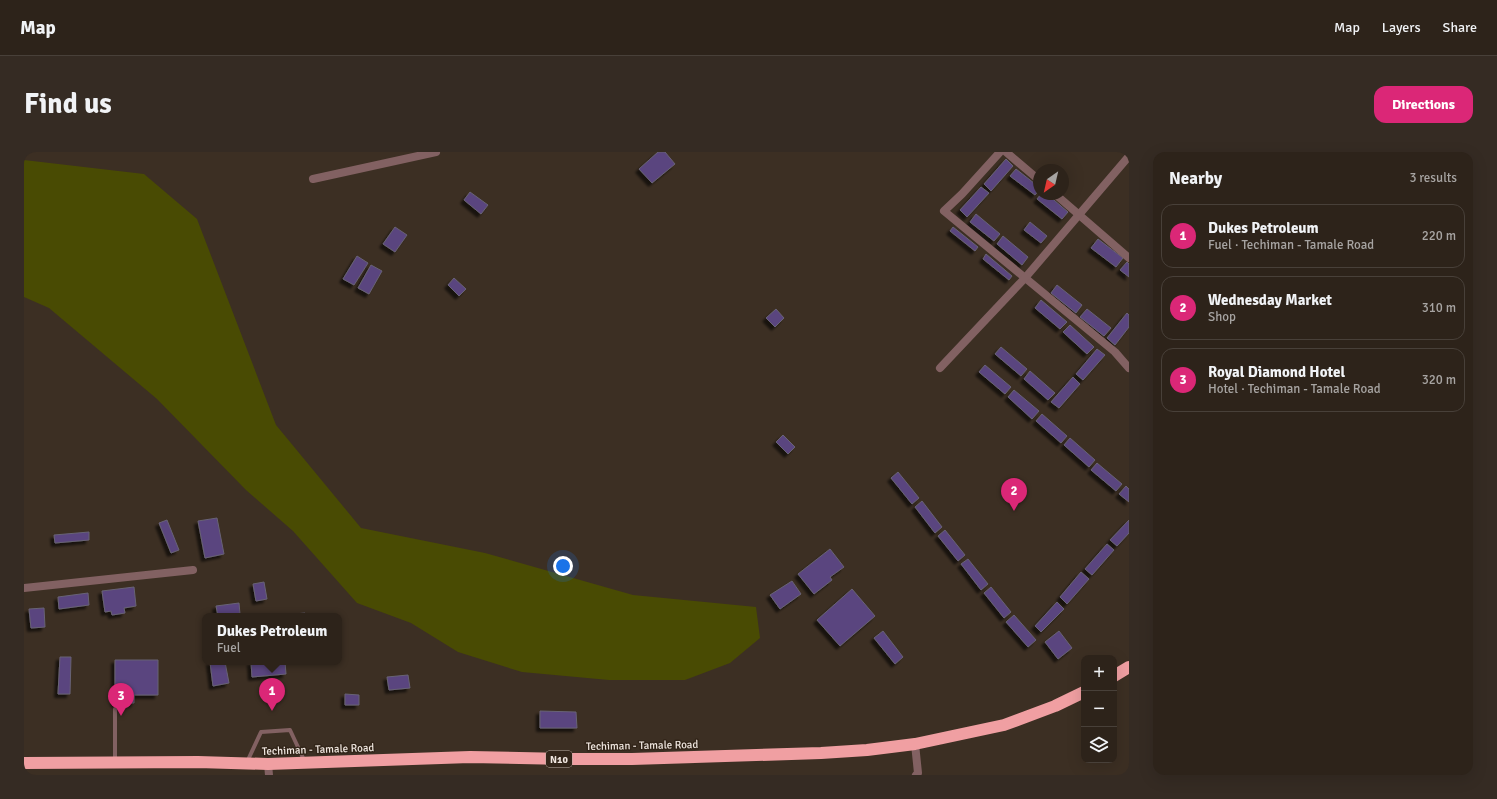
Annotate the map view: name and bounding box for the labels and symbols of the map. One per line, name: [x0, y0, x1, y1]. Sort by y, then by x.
north arrow: [1033, 164, 1069, 200]
pin: 2: [1001, 478, 1027, 511]
your location: [553, 556, 573, 576]
pin: 1: [259, 678, 285, 711]
pin: 3: [108, 683, 134, 716]
street label: Techiman - Tamale Road: [586, 738, 698, 753]
street label: Techiman - Tamale Road: [262, 741, 375, 758]
road number: N10: [546, 751, 572, 767]

